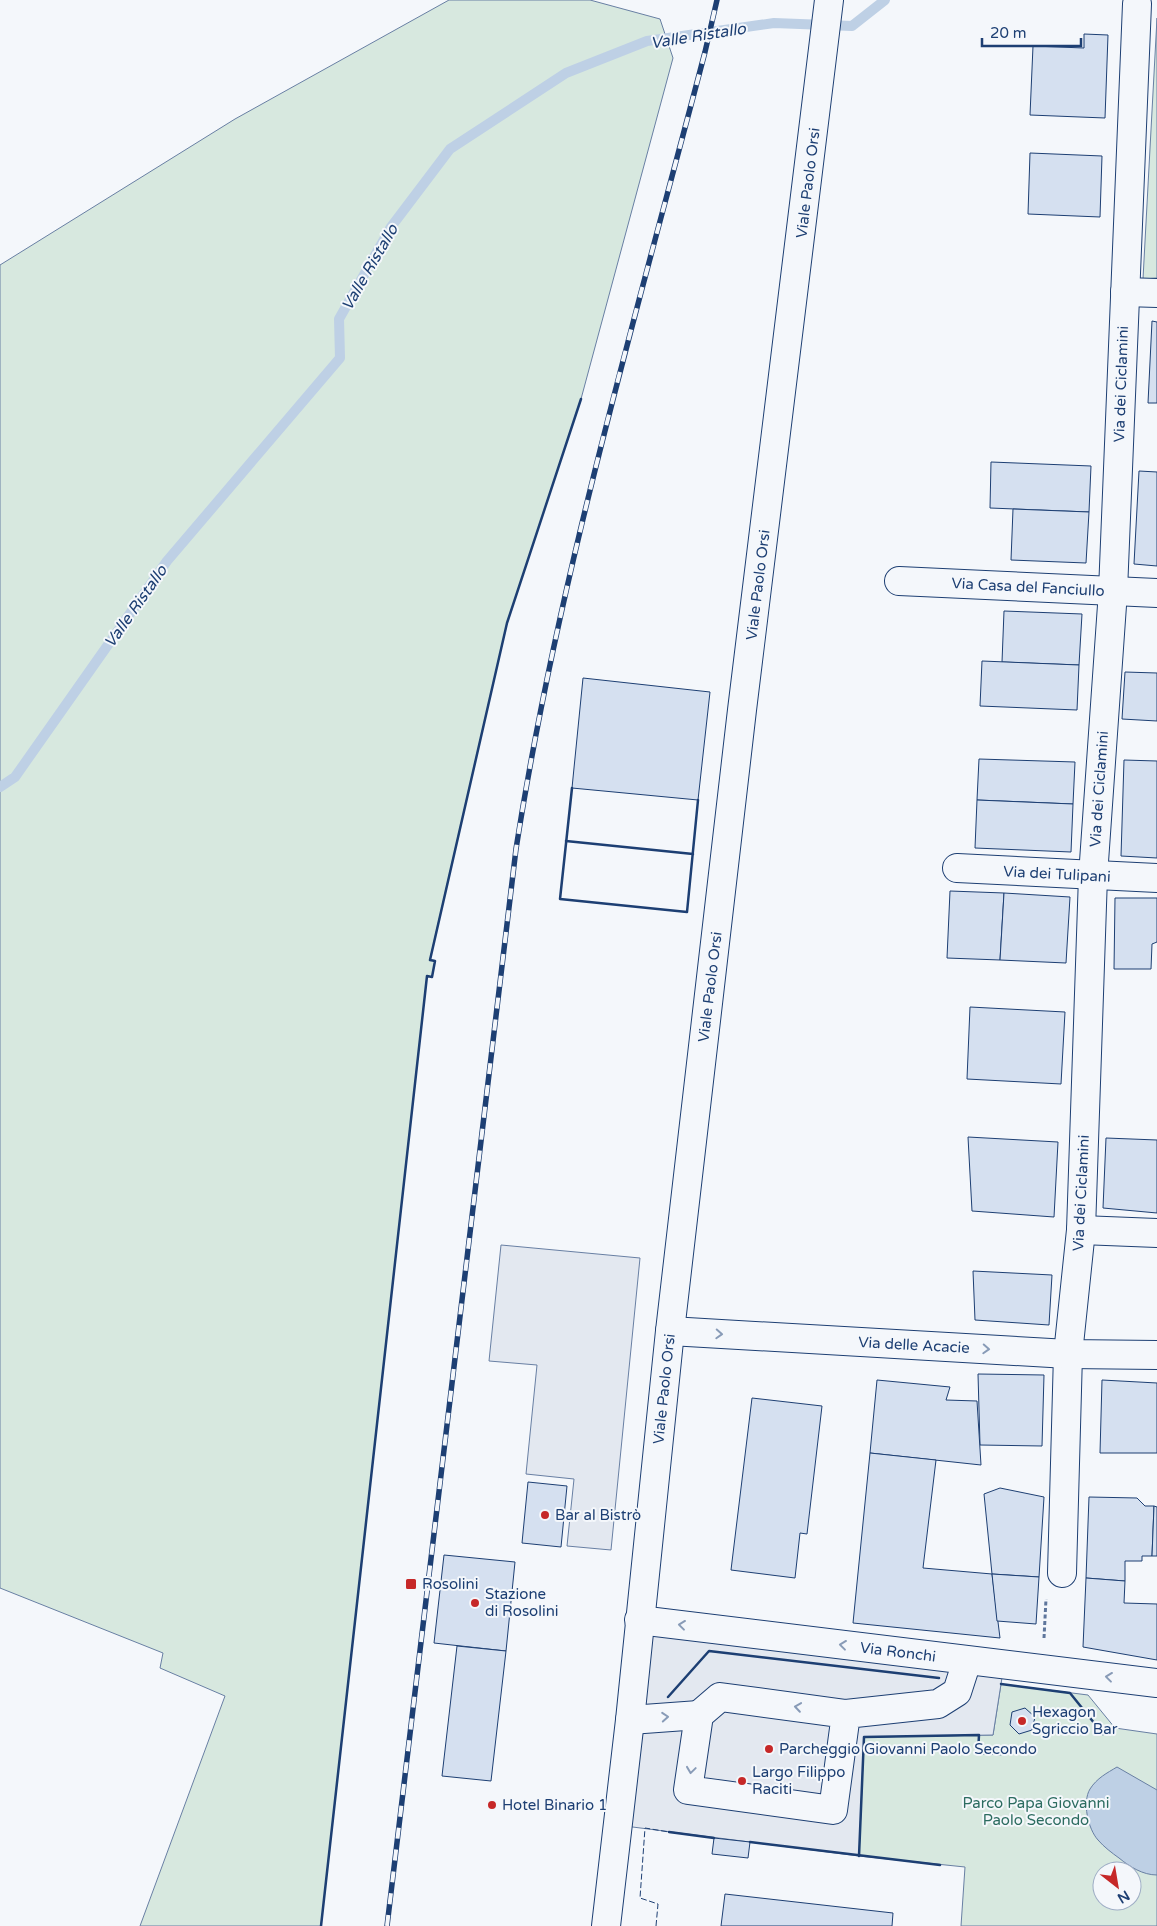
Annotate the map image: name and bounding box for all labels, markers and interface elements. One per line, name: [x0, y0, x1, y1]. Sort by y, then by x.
scale bar: [982, 15, 1081, 47]
water label: Valle Ristallo: [649, 18, 748, 53]
text: 20 m: [990, 24, 1027, 42]
street label: Viale Paolo Orsi: [792, 127, 824, 239]
water label: Valle Ristallo: [337, 220, 403, 314]
street label: Via dei Ciclamini: [1110, 325, 1132, 443]
street label: Viale Paolo Orsi: [742, 529, 774, 641]
water label: Valle Ristallo: [100, 560, 172, 652]
street label: Via Casa del Fanciullo: [951, 574, 1105, 600]
street label: Via dei Ciclamini: [1086, 730, 1112, 848]
street label: Via dei Tulipani: [1003, 862, 1111, 886]
street label: Viale Paolo Orsi: [694, 931, 726, 1043]
street label: Via dei Ciclamini: [1069, 1134, 1093, 1252]
one-way arrow: [715, 1328, 723, 1339]
street label: Viale Paolo Orsi: [649, 1333, 679, 1445]
street label: Via delle Acacie: [858, 1333, 970, 1357]
one-way arrow: [982, 1343, 990, 1354]
place label: Bar al Bistrò: [555, 1506, 641, 1524]
marker: Bar al Bistrò: [539, 1509, 551, 1521]
place label: Rosolini: [422, 1575, 478, 1593]
marker: Rosolini: [404, 1577, 418, 1591]
place label: Stazione di Rosolini: [485, 1585, 559, 1620]
marker: Stazione di Rosolini: [469, 1597, 481, 1609]
one-way arrow: [677, 1620, 685, 1631]
street label: Via Ronchi: [859, 1638, 937, 1666]
one-way arrow: [839, 1640, 847, 1651]
one-way arrow: [1104, 1672, 1112, 1683]
one-way arrow: [794, 1703, 802, 1713]
place label: Hexagon Sgriccio Bar: [1032, 1703, 1118, 1738]
one-way arrow: [661, 1712, 669, 1723]
marker: Hexagon Sgriccio Bar: [1016, 1715, 1028, 1727]
place label: Parcheggio Giovanni Paolo Secondo: [779, 1740, 1037, 1758]
marker: Parcheggio Giovanni Paolo Secondo: [763, 1743, 775, 1755]
place label: Largo Filippo Raciti: [752, 1763, 845, 1798]
one-way arrow: [686, 1766, 697, 1774]
marker: Largo Filippo Raciti: [736, 1775, 748, 1787]
park label: Parco Papa Giovanni Paolo Secondo: [963, 1794, 1109, 1829]
place label: Hotel Binario 1: [502, 1796, 607, 1814]
marker: Hotel Binario 1: [486, 1799, 498, 1811]
north arrow: [1092, 1861, 1142, 1911]
text: N: [1114, 1887, 1133, 1907]

